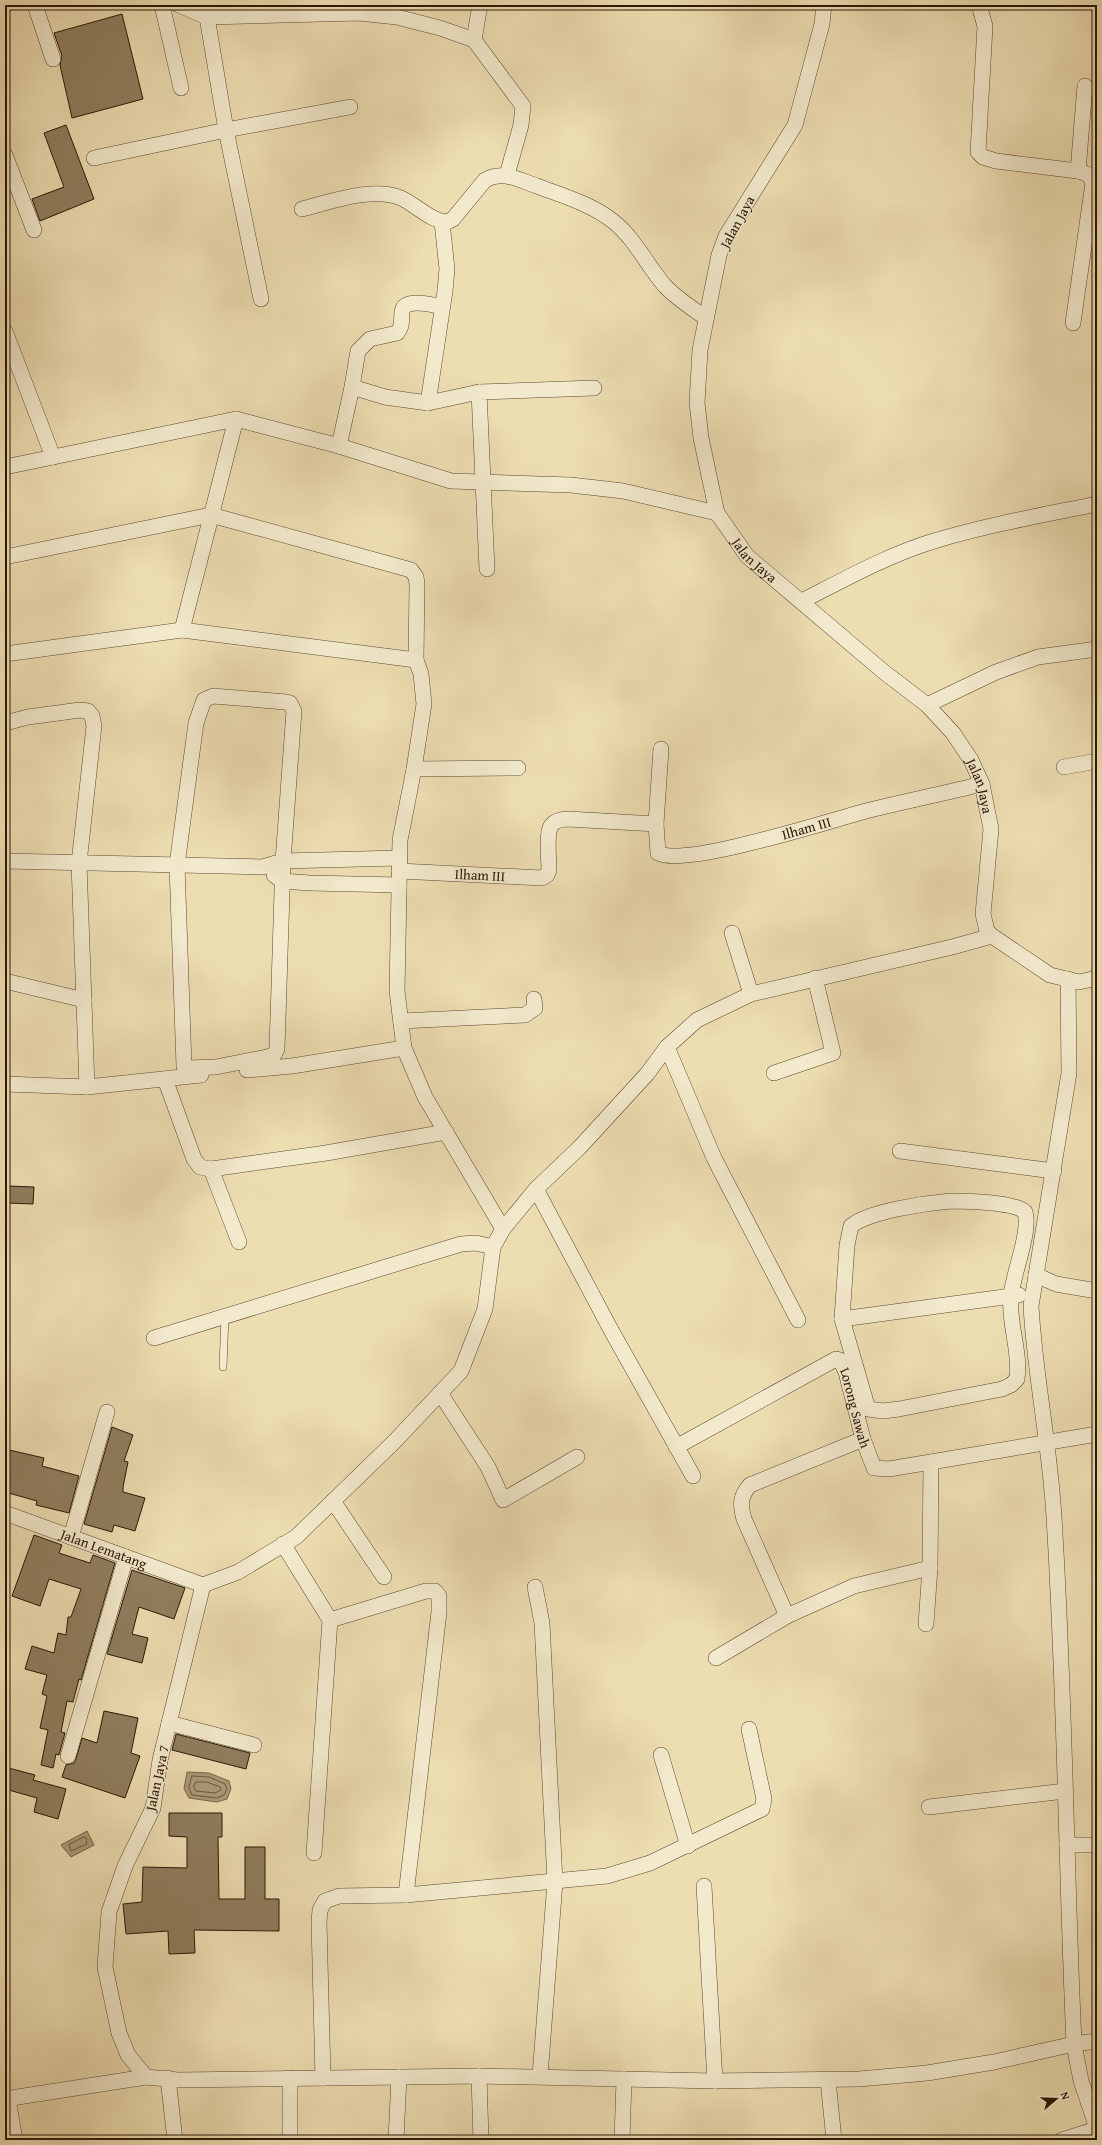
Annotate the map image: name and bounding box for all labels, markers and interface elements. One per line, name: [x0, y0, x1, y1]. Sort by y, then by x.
street label: Jalan Jaya: [714, 192, 759, 254]
street label: Jalan Jaya: [726, 532, 782, 588]
street label: Jalan Jaya: [961, 753, 998, 816]
street label: Ilham III: [780, 812, 833, 844]
street label: Ilham III: [454, 864, 505, 886]
street label: Lorong Sawah: [835, 1364, 876, 1451]
street label: Jalan Lematang: [56, 1523, 150, 1574]
street label: Jalan Jaya 7: [140, 1743, 174, 1815]
north arrow: [1036, 2079, 1076, 2119]
text: N: [1057, 2090, 1074, 2102]

